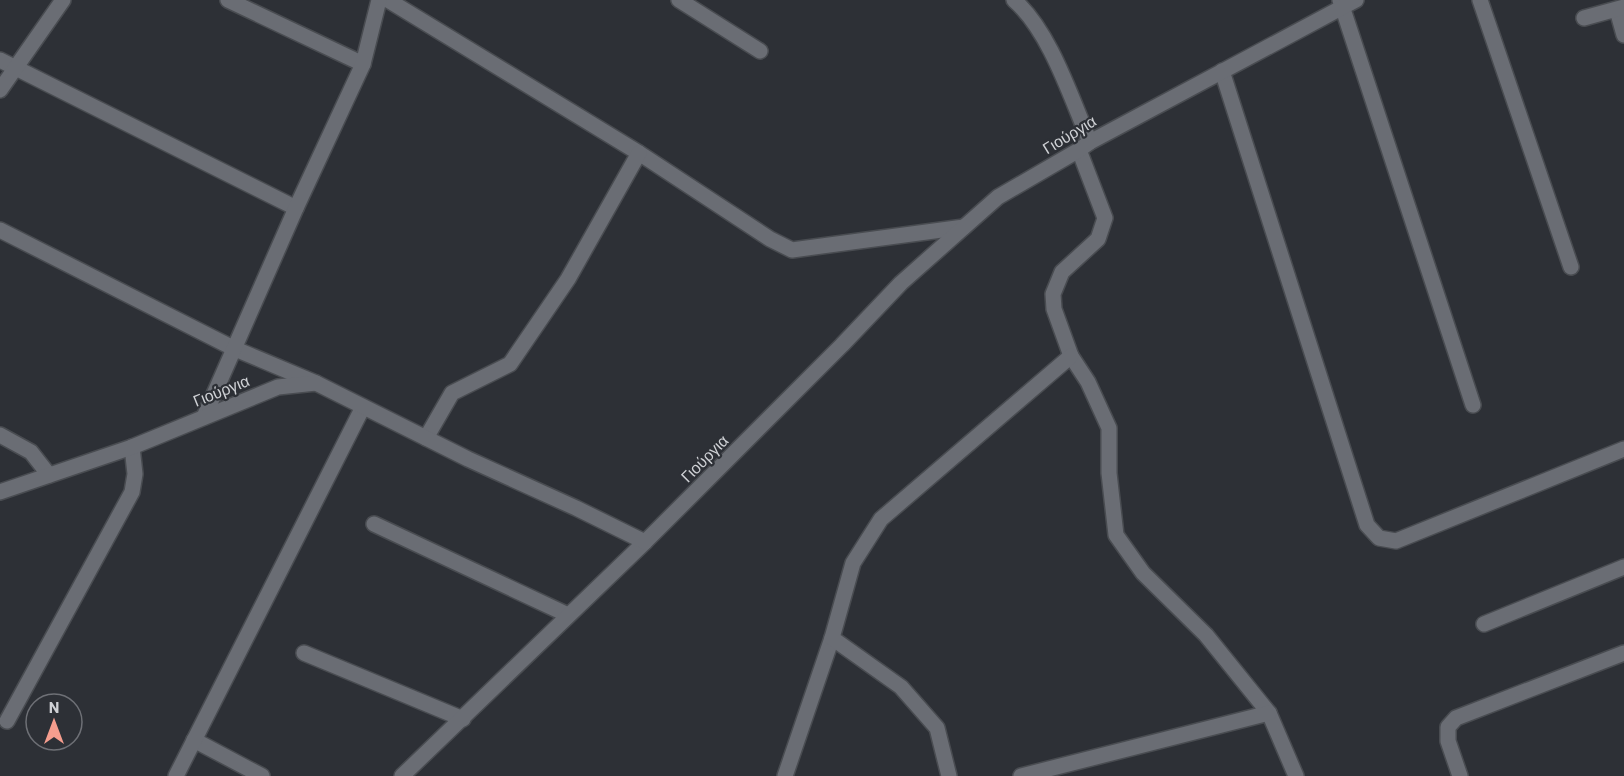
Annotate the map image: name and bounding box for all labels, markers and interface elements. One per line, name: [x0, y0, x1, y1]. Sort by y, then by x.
street label: Γιούργια: [1039, 111, 1099, 157]
street label: Γιούργια: [190, 370, 252, 410]
street label: Γιούργια: [676, 430, 732, 486]
north arrow: [24, 692, 84, 752]
text: N: [49, 697, 59, 716]

